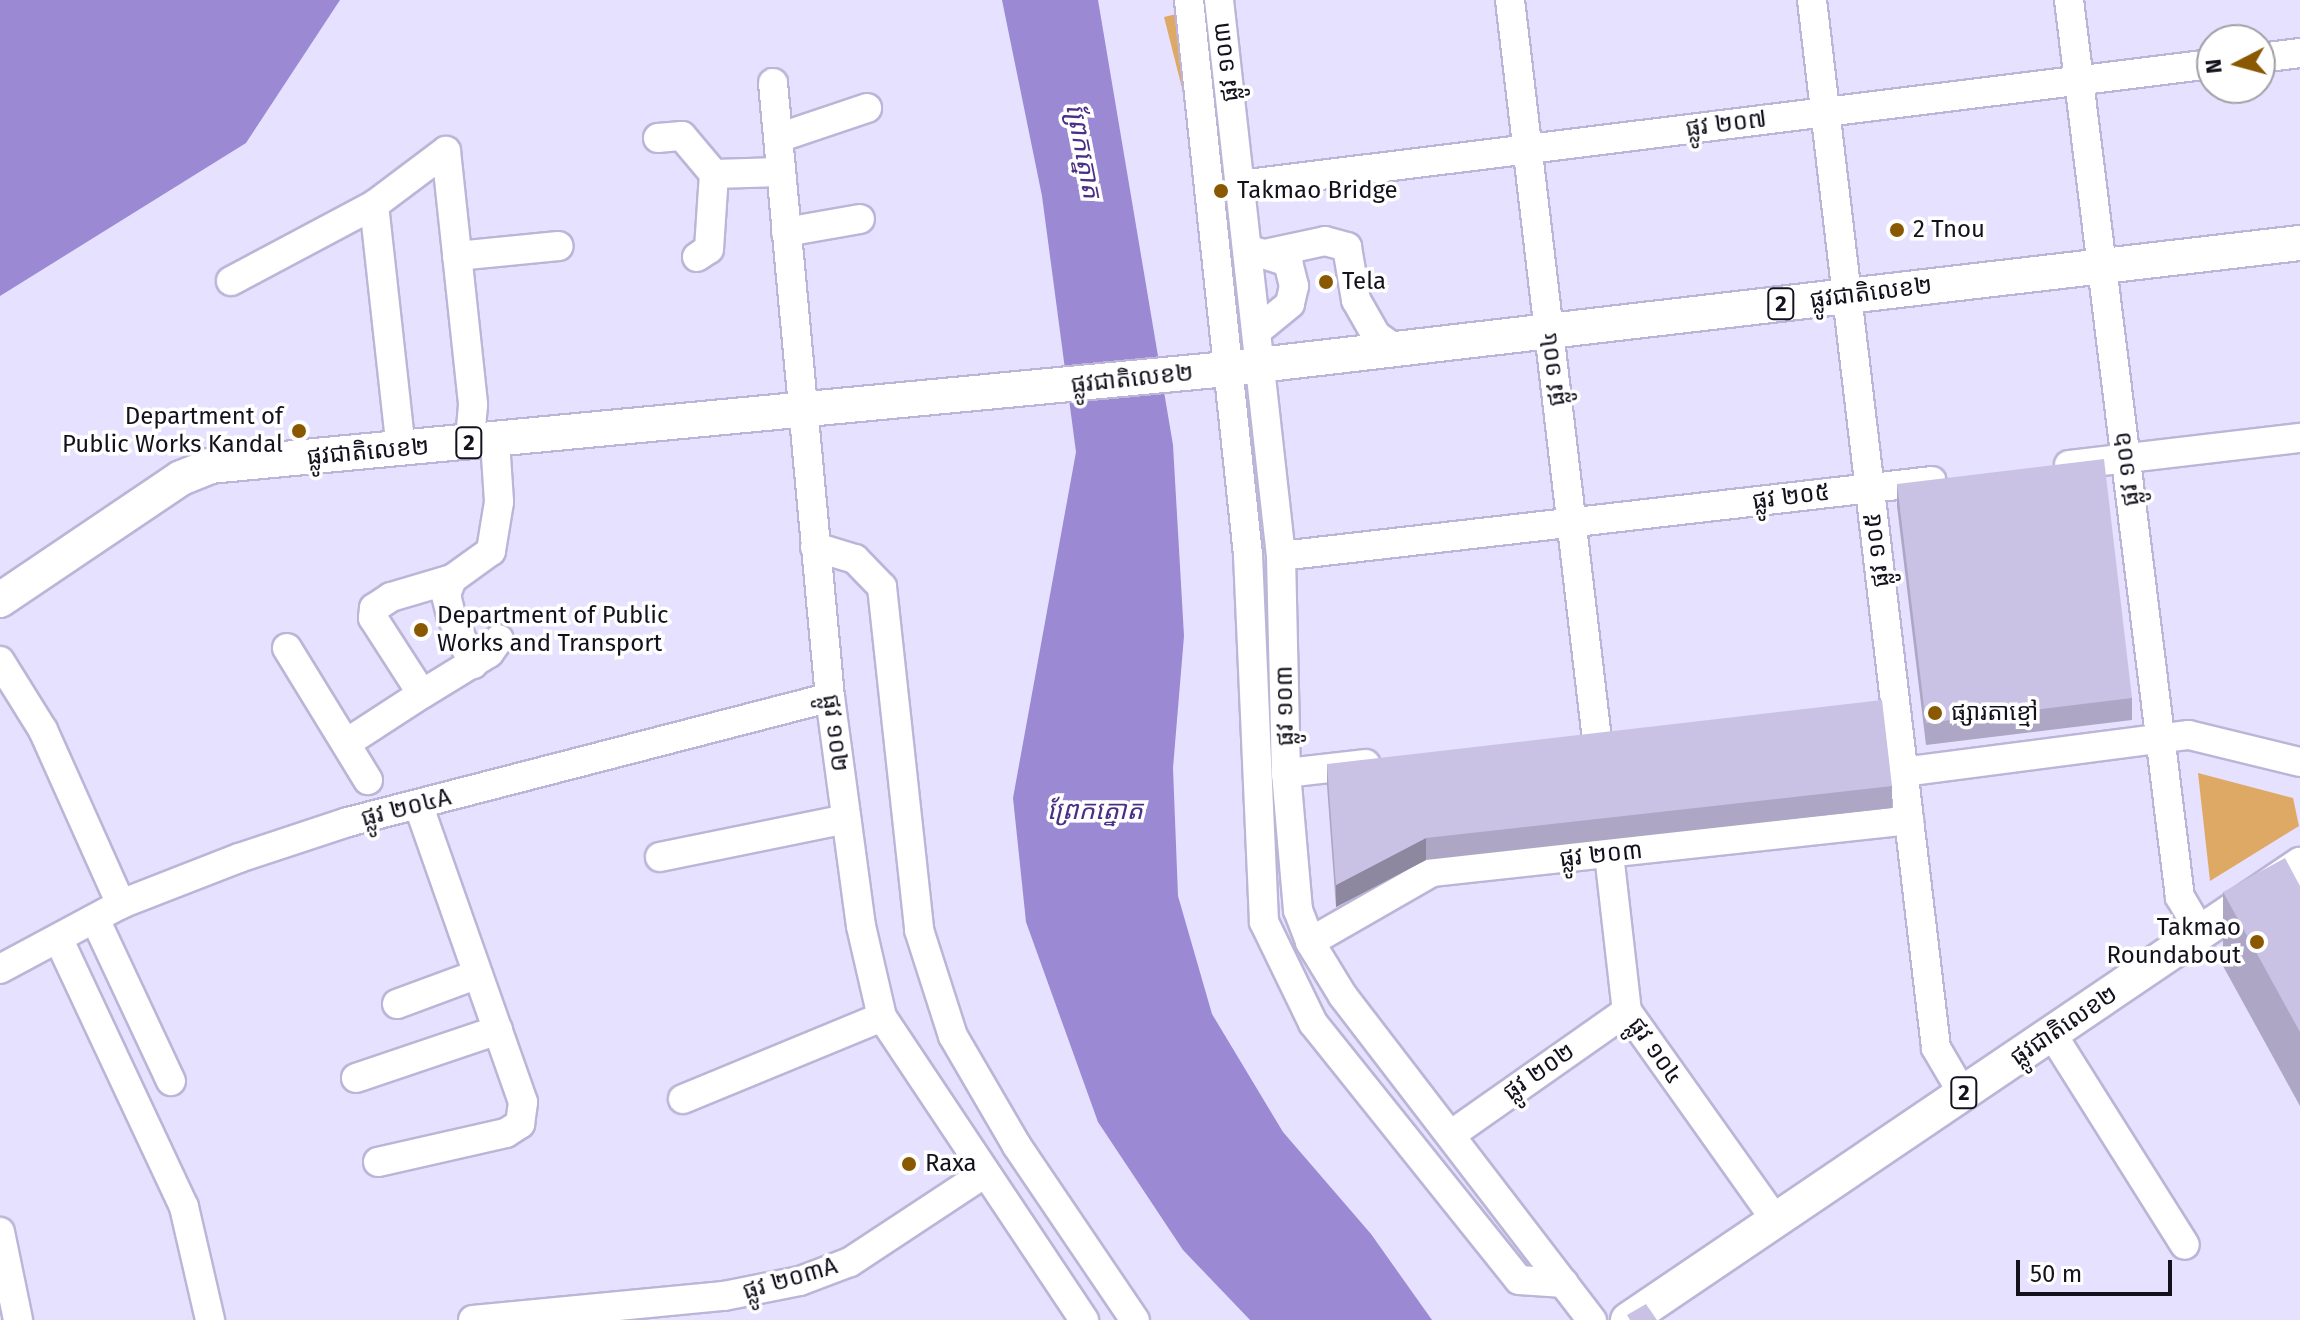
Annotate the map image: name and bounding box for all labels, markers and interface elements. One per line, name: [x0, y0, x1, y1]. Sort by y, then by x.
street label: ផ្លូវ ១០៣: [1207, 20, 1245, 104]
north arrow: [2196, 24, 2276, 104]
text: N: [2199, 58, 2228, 75]
water label: ព្រែកត្នោត: [1059, 101, 1107, 201]
street label: ផ្លូវ ២០៧: [1684, 105, 1768, 143]
place label: Takmao Bridge: [1237, 177, 1398, 205]
marker: Takmao Bridge: [1212, 182, 1230, 200]
place label: 2 Tnou: [1913, 216, 1985, 244]
marker: 2 Tnou: [1888, 221, 1906, 239]
place label: Tela: [1342, 268, 1386, 296]
street label: ផ្លូវជាតិលេខ២: [1808, 271, 1934, 315]
marker: Tela: [1317, 273, 1335, 291]
road number: 2: [1767, 286, 1795, 322]
street label: ផ្លូវ ១០៤: [1534, 330, 1572, 408]
street label: ផ្លូវជាតិលេខ២: [1069, 358, 1195, 400]
place label: Department of Public Works Kandal: [62, 403, 283, 459]
marker: Department of Public Works Kandal: [290, 422, 308, 440]
road number: 2: [455, 425, 483, 461]
street label: ផ្លូវ ១០៦: [2108, 430, 2146, 508]
street label: ផ្លូវជាតិលេខ២: [306, 432, 430, 472]
street label: ផ្លូវ ២០៥: [1751, 478, 1831, 516]
street label: ផ្លូវ ១០៥: [1858, 511, 1896, 589]
place label: Department of Public Works and Transport: [437, 602, 668, 658]
marker: Department of Public Works and Transport: [412, 621, 430, 639]
street label: ផ្លូវ ១០៣: [1270, 665, 1300, 747]
street label: ផ្លូវ ១០២: [816, 693, 854, 773]
place label: ផ្សារតាខ្មៅ: [1951, 699, 2038, 727]
marker: ផ្សារតាខ្មៅ: [1926, 704, 1944, 722]
street label: ផ្លូវ ២០៤A: [358, 783, 454, 833]
water label: ព្រែកត្នោត: [1047, 795, 1143, 827]
street label: ផ្លូវ ២០៣: [1558, 836, 1644, 874]
place label: Takmao Roundabout: [2106, 914, 2241, 970]
marker: Takmao Roundabout: [2248, 933, 2266, 951]
street label: ផ្លូវជាតិលេខ២: [2005, 980, 2123, 1072]
street label: ផ្លូវ ១០៤: [1622, 1012, 1688, 1090]
street label: ផ្លូវ ២០២: [1498, 1037, 1580, 1107]
road number: 2: [1950, 1075, 1978, 1111]
place label: Raxa: [925, 1150, 977, 1178]
marker: Raxa: [900, 1155, 918, 1173]
scale bar: [2020, 1244, 2176, 1294]
street label: ផ្លូវ ២០៣A: [739, 1252, 841, 1306]
text: 50 m: [2030, 1260, 2082, 1288]

